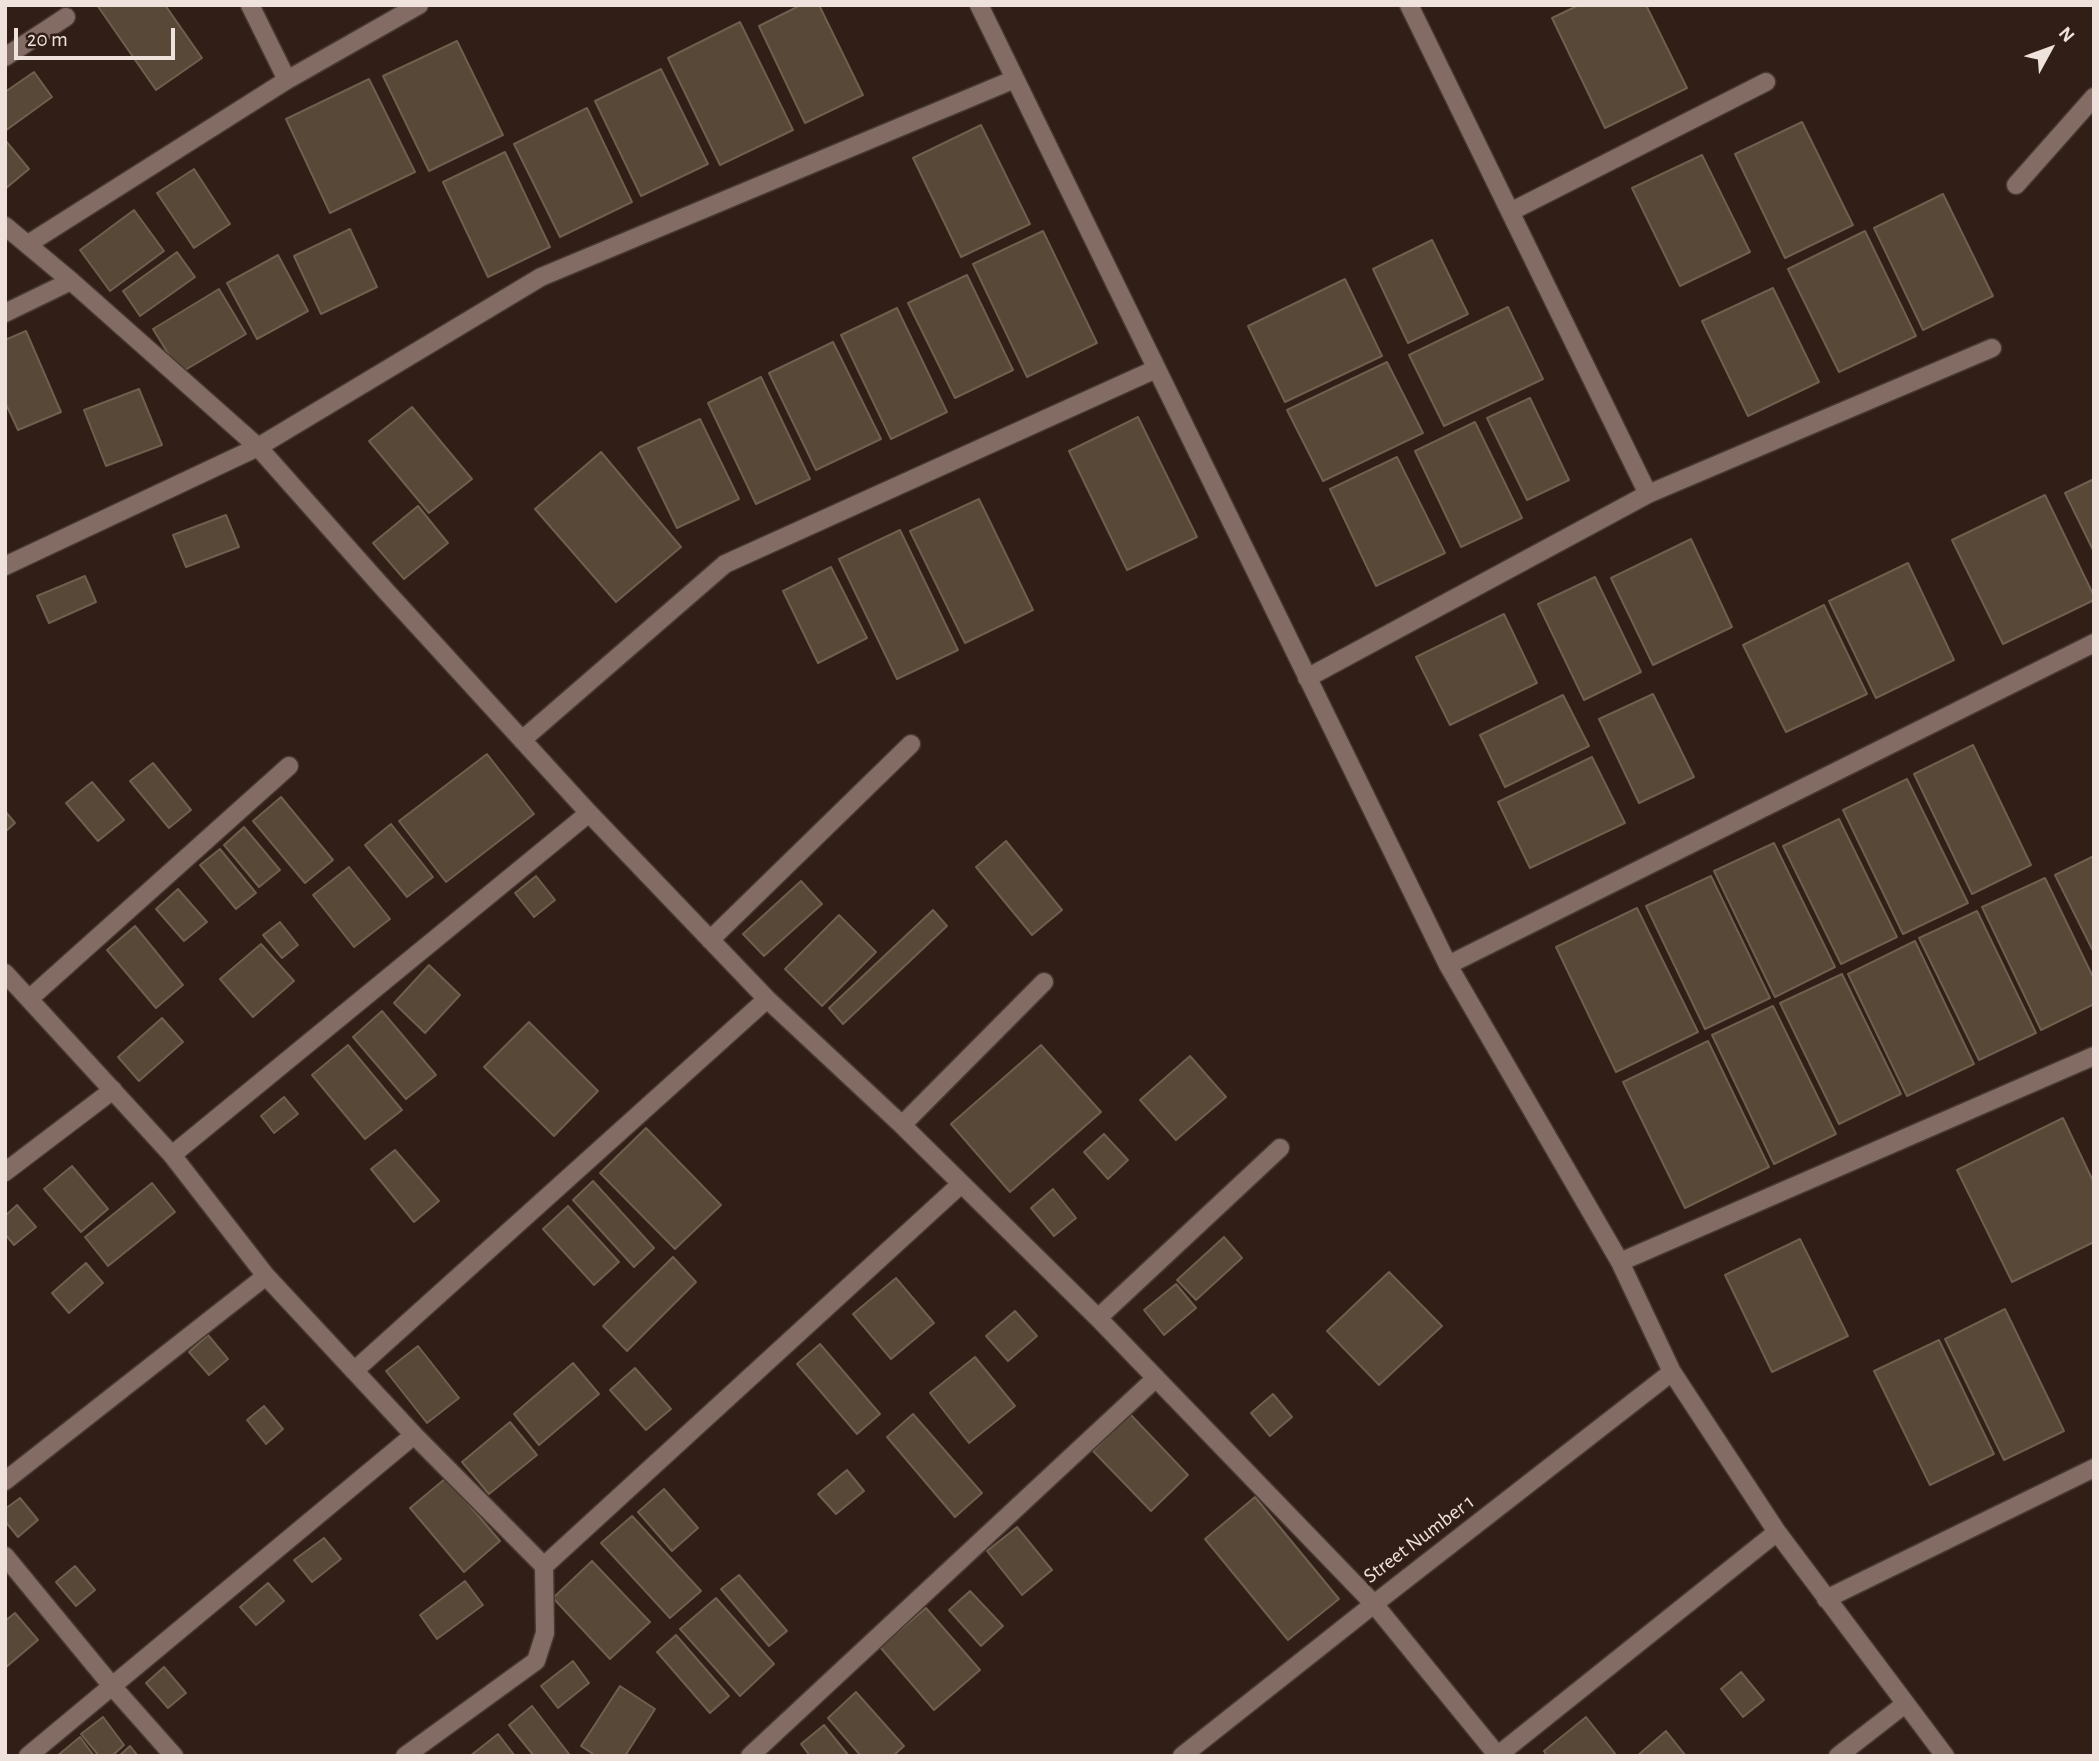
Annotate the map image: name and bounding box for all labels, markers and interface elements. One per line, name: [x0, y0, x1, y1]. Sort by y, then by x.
scale bar: [18, 14, 178, 58]
north arrow: [2015, 14, 2085, 84]
text: N: [2055, 24, 2078, 46]
text: 20 m: [27, 29, 68, 50]
street label: Street Number 1: [1359, 1489, 1479, 1589]

